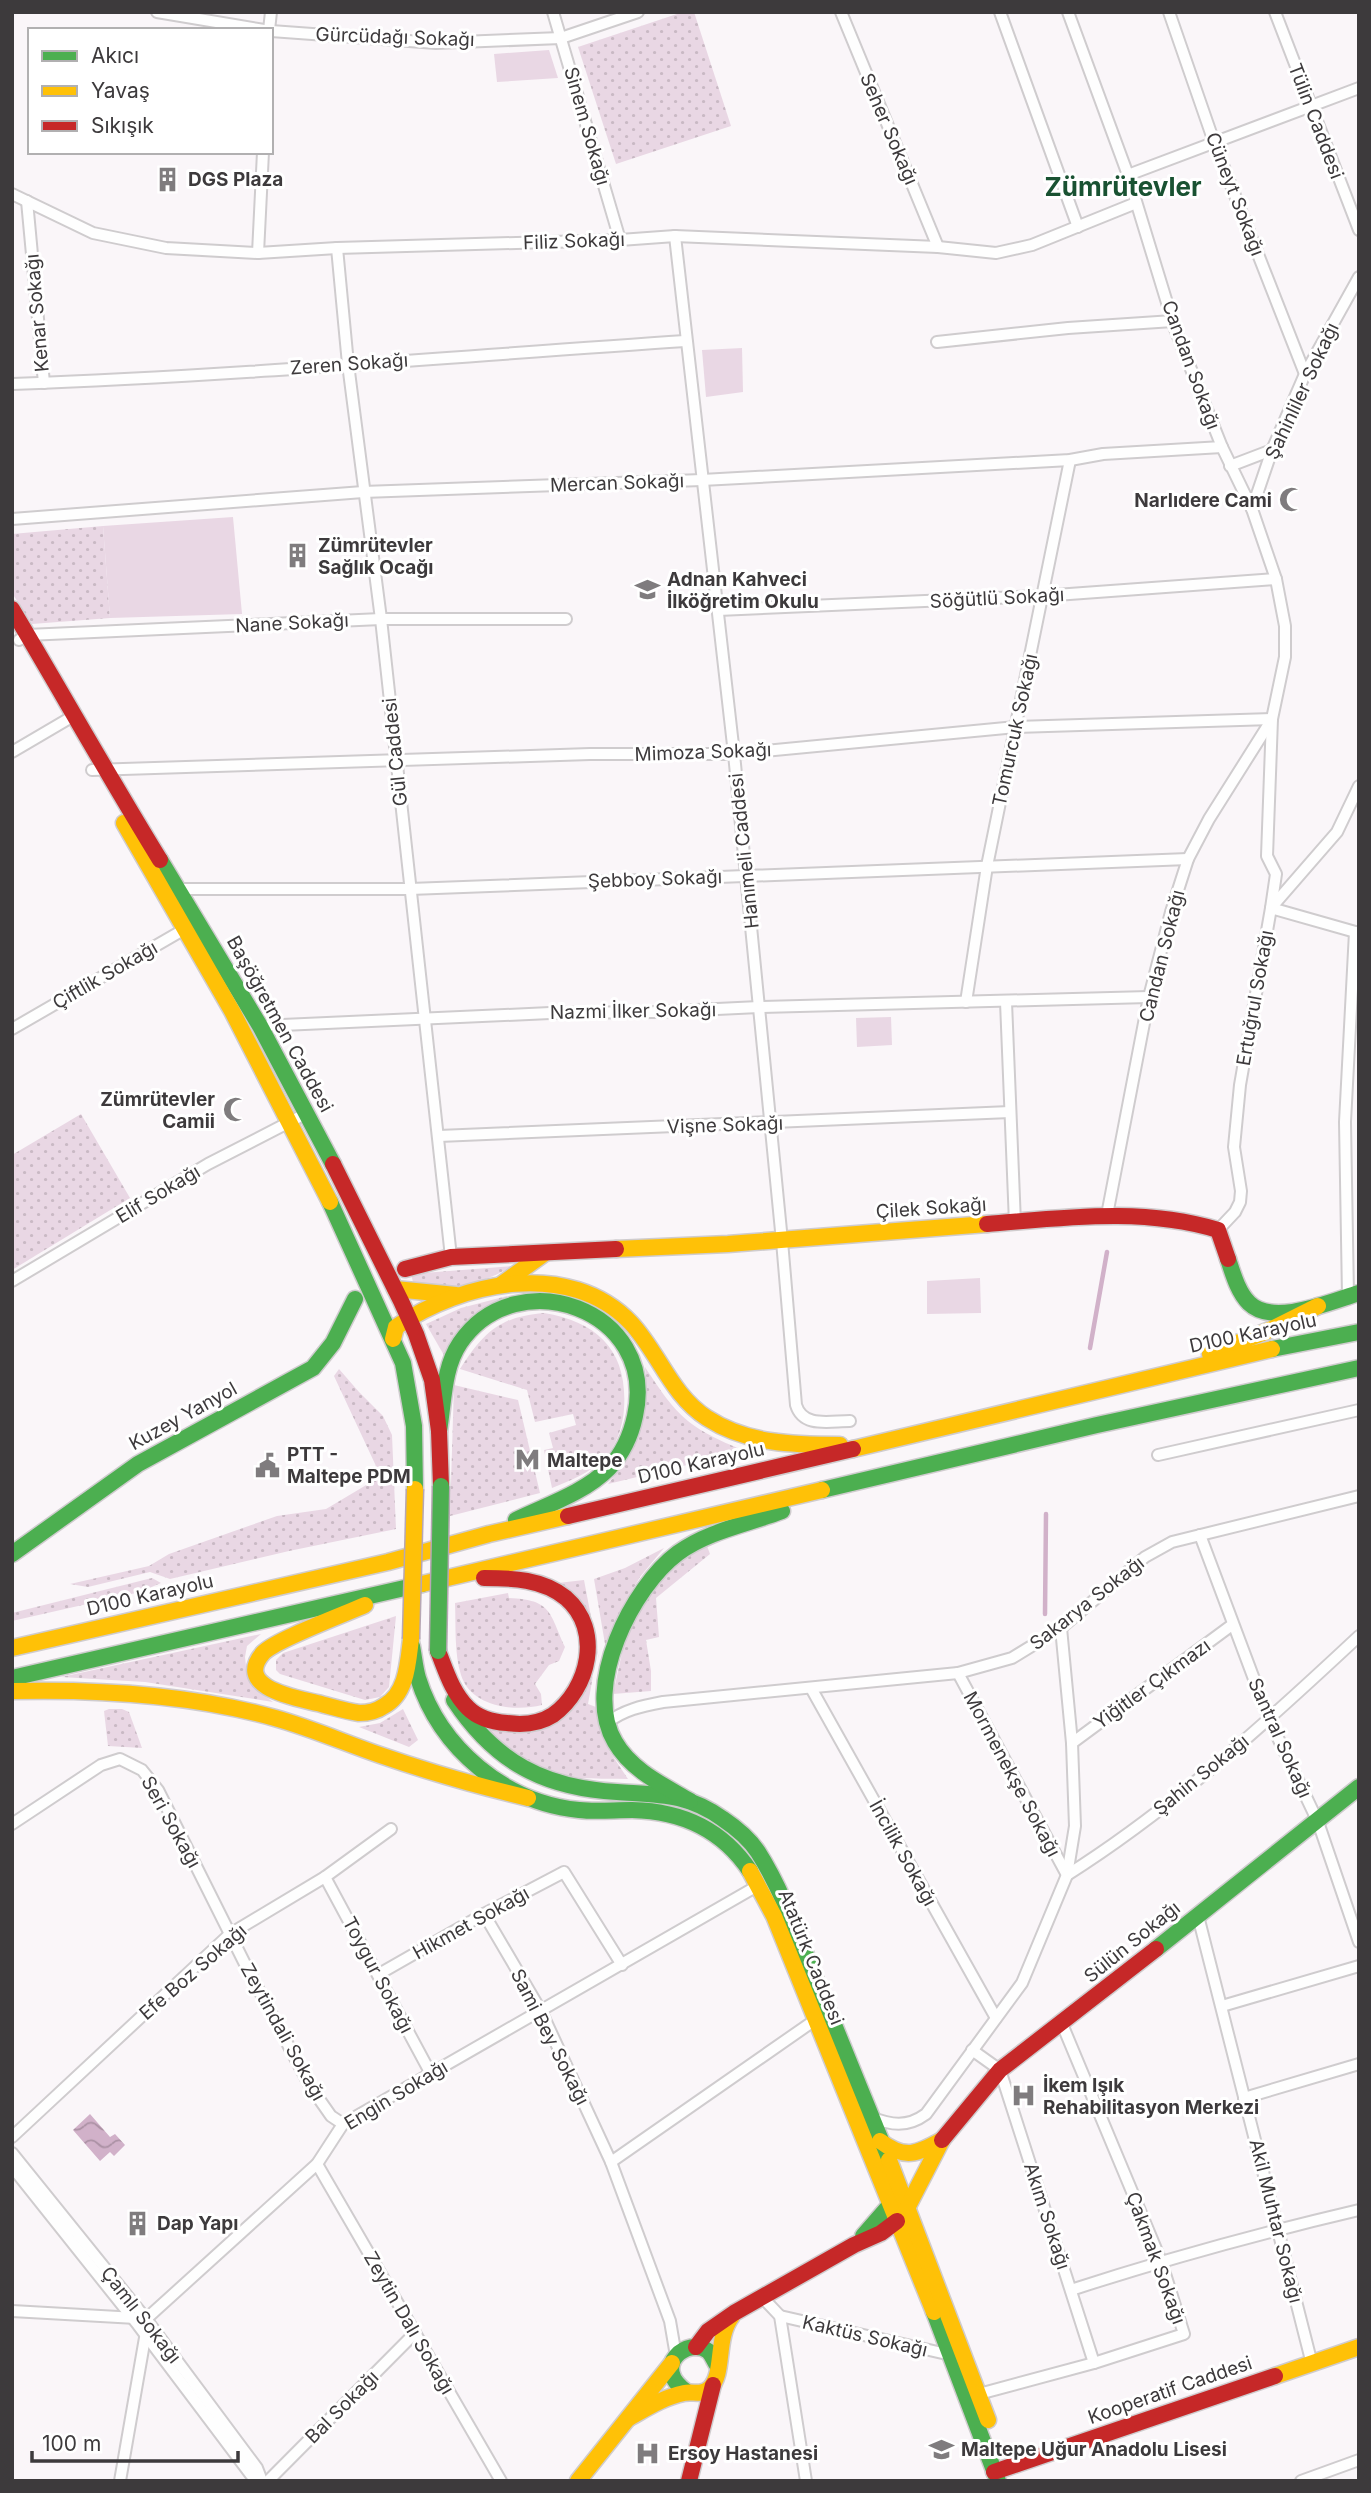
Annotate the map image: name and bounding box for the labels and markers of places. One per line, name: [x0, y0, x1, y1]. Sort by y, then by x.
building icon: DGS Plaza: [154, 165, 182, 193]
place label: DGS Plaza: [188, 168, 283, 191]
mosque icon: Narlıdere Cami: [1278, 486, 1306, 514]
place label: Narlıdere Cami: [1134, 489, 1272, 512]
place label: Zümrütevler Sağlık Ocağı: [318, 534, 433, 579]
building icon: Zümrütevler Sağlık Ocağı: [284, 542, 312, 570]
place label: Adnan Kahveci İlköğretim Okulu: [667, 568, 819, 613]
school or university icon: Adnan Kahveci İlköğretim Okulu: [633, 576, 661, 604]
place label: Zümrütevler Camii: [100, 1088, 215, 1133]
mosque icon: Zümrütevler Camii: [221, 1096, 249, 1124]
place label: PTT - Maltepe PDM: [287, 1443, 411, 1488]
metro station icon: Maltepe: [513, 1446, 541, 1474]
place label: Maltepe: [547, 1449, 623, 1472]
public building icon: PTT - Maltepe PDM: [253, 1451, 281, 1479]
place label: İkem Işık Rehabilitasyon Merkezi: [1043, 2074, 1259, 2119]
hospital icon: İkem Işık Rehabilitasyon Merkezi: [1009, 2082, 1037, 2110]
building icon: Dap Yapı: [123, 2209, 151, 2237]
place label: Dap Yapı: [157, 2212, 238, 2235]
school or university icon: Maltepe Uğur Anadolu Lisesi: [927, 2435, 955, 2463]
place label: Maltepe Uğur Anadolu Lisesi: [961, 2438, 1227, 2461]
hospital icon: Ersoy Hastanesi: [634, 2439, 662, 2467]
place label: Ersoy Hastanesi: [668, 2442, 818, 2465]

